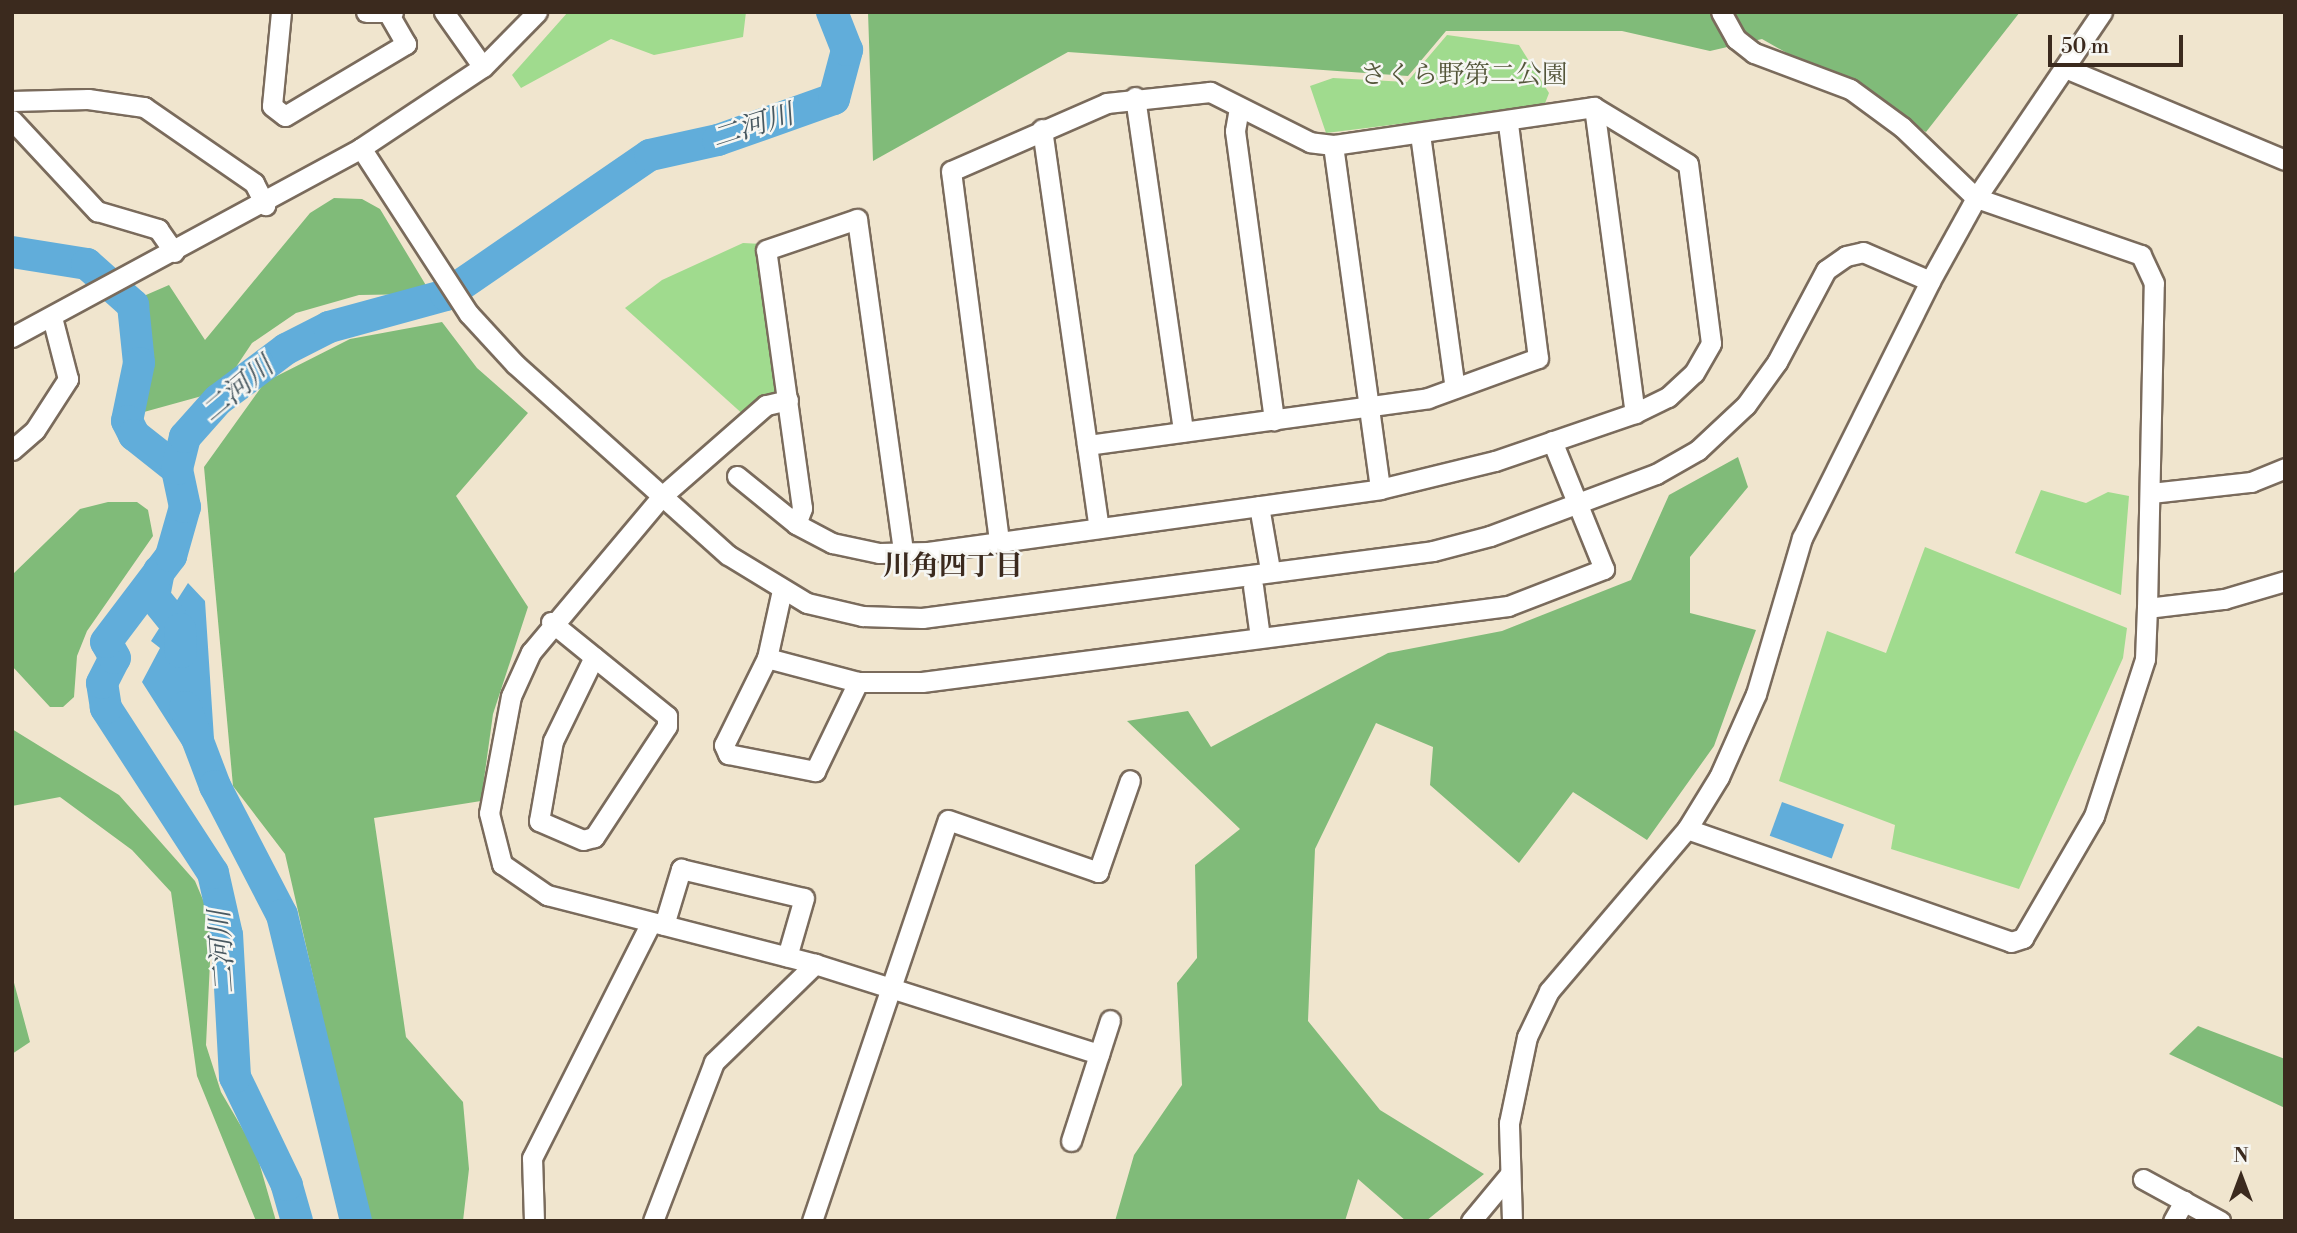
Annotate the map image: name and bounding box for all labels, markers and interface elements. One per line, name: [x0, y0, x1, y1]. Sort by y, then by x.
scale bar: [2052, 21, 2187, 65]
text: 50 m: [2061, 34, 2109, 60]
park label: さくら野第二公園: [1360, 60, 1568, 92]
water label: 二河川: [708, 98, 798, 156]
water label: 二河川: [195, 350, 281, 430]
district label: 川角四丁目: [883, 550, 1023, 584]
water label: 二河川: [203, 909, 243, 995]
north arrow: [2206, 1142, 2276, 1212]
text: N: [2233, 1144, 2249, 1168]

